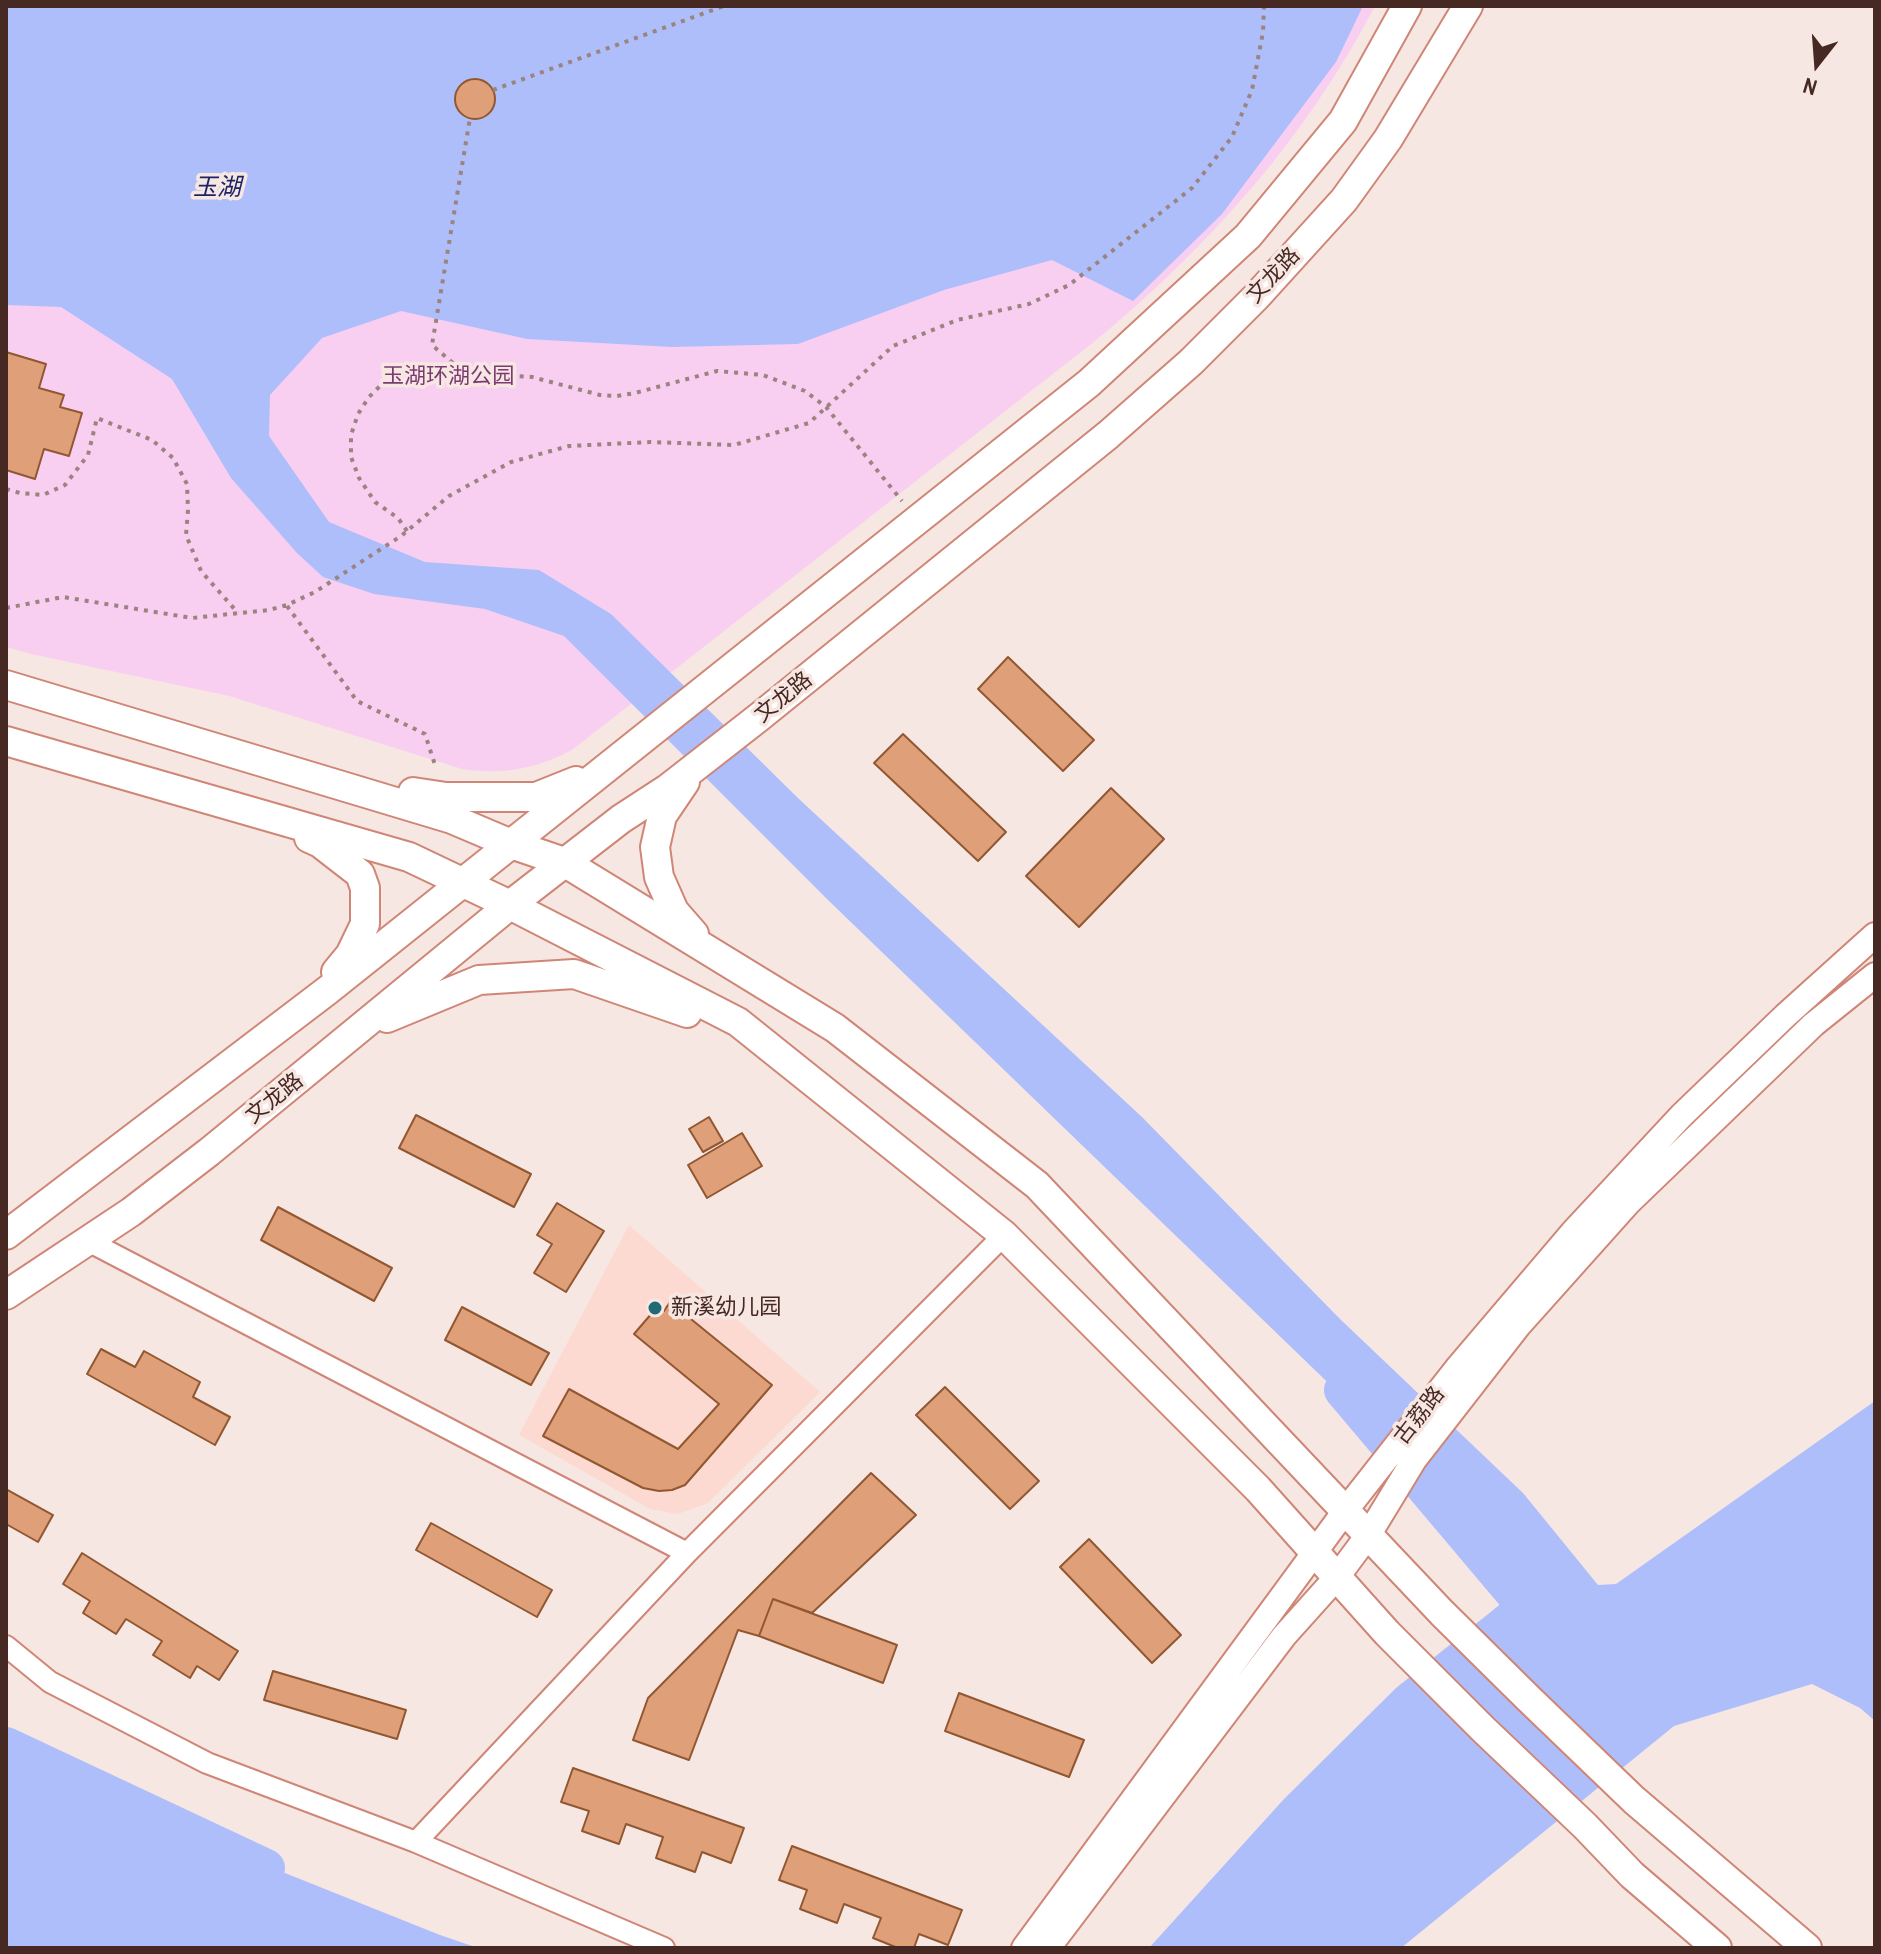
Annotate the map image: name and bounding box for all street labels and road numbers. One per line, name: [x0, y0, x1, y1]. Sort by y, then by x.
street label: 文龙路: [1242, 243, 1306, 309]
street label: 文龙路: [750, 667, 818, 729]
street label: 文龙路: [241, 1068, 309, 1130]
street label: 古荔路: [1389, 1382, 1451, 1450]

